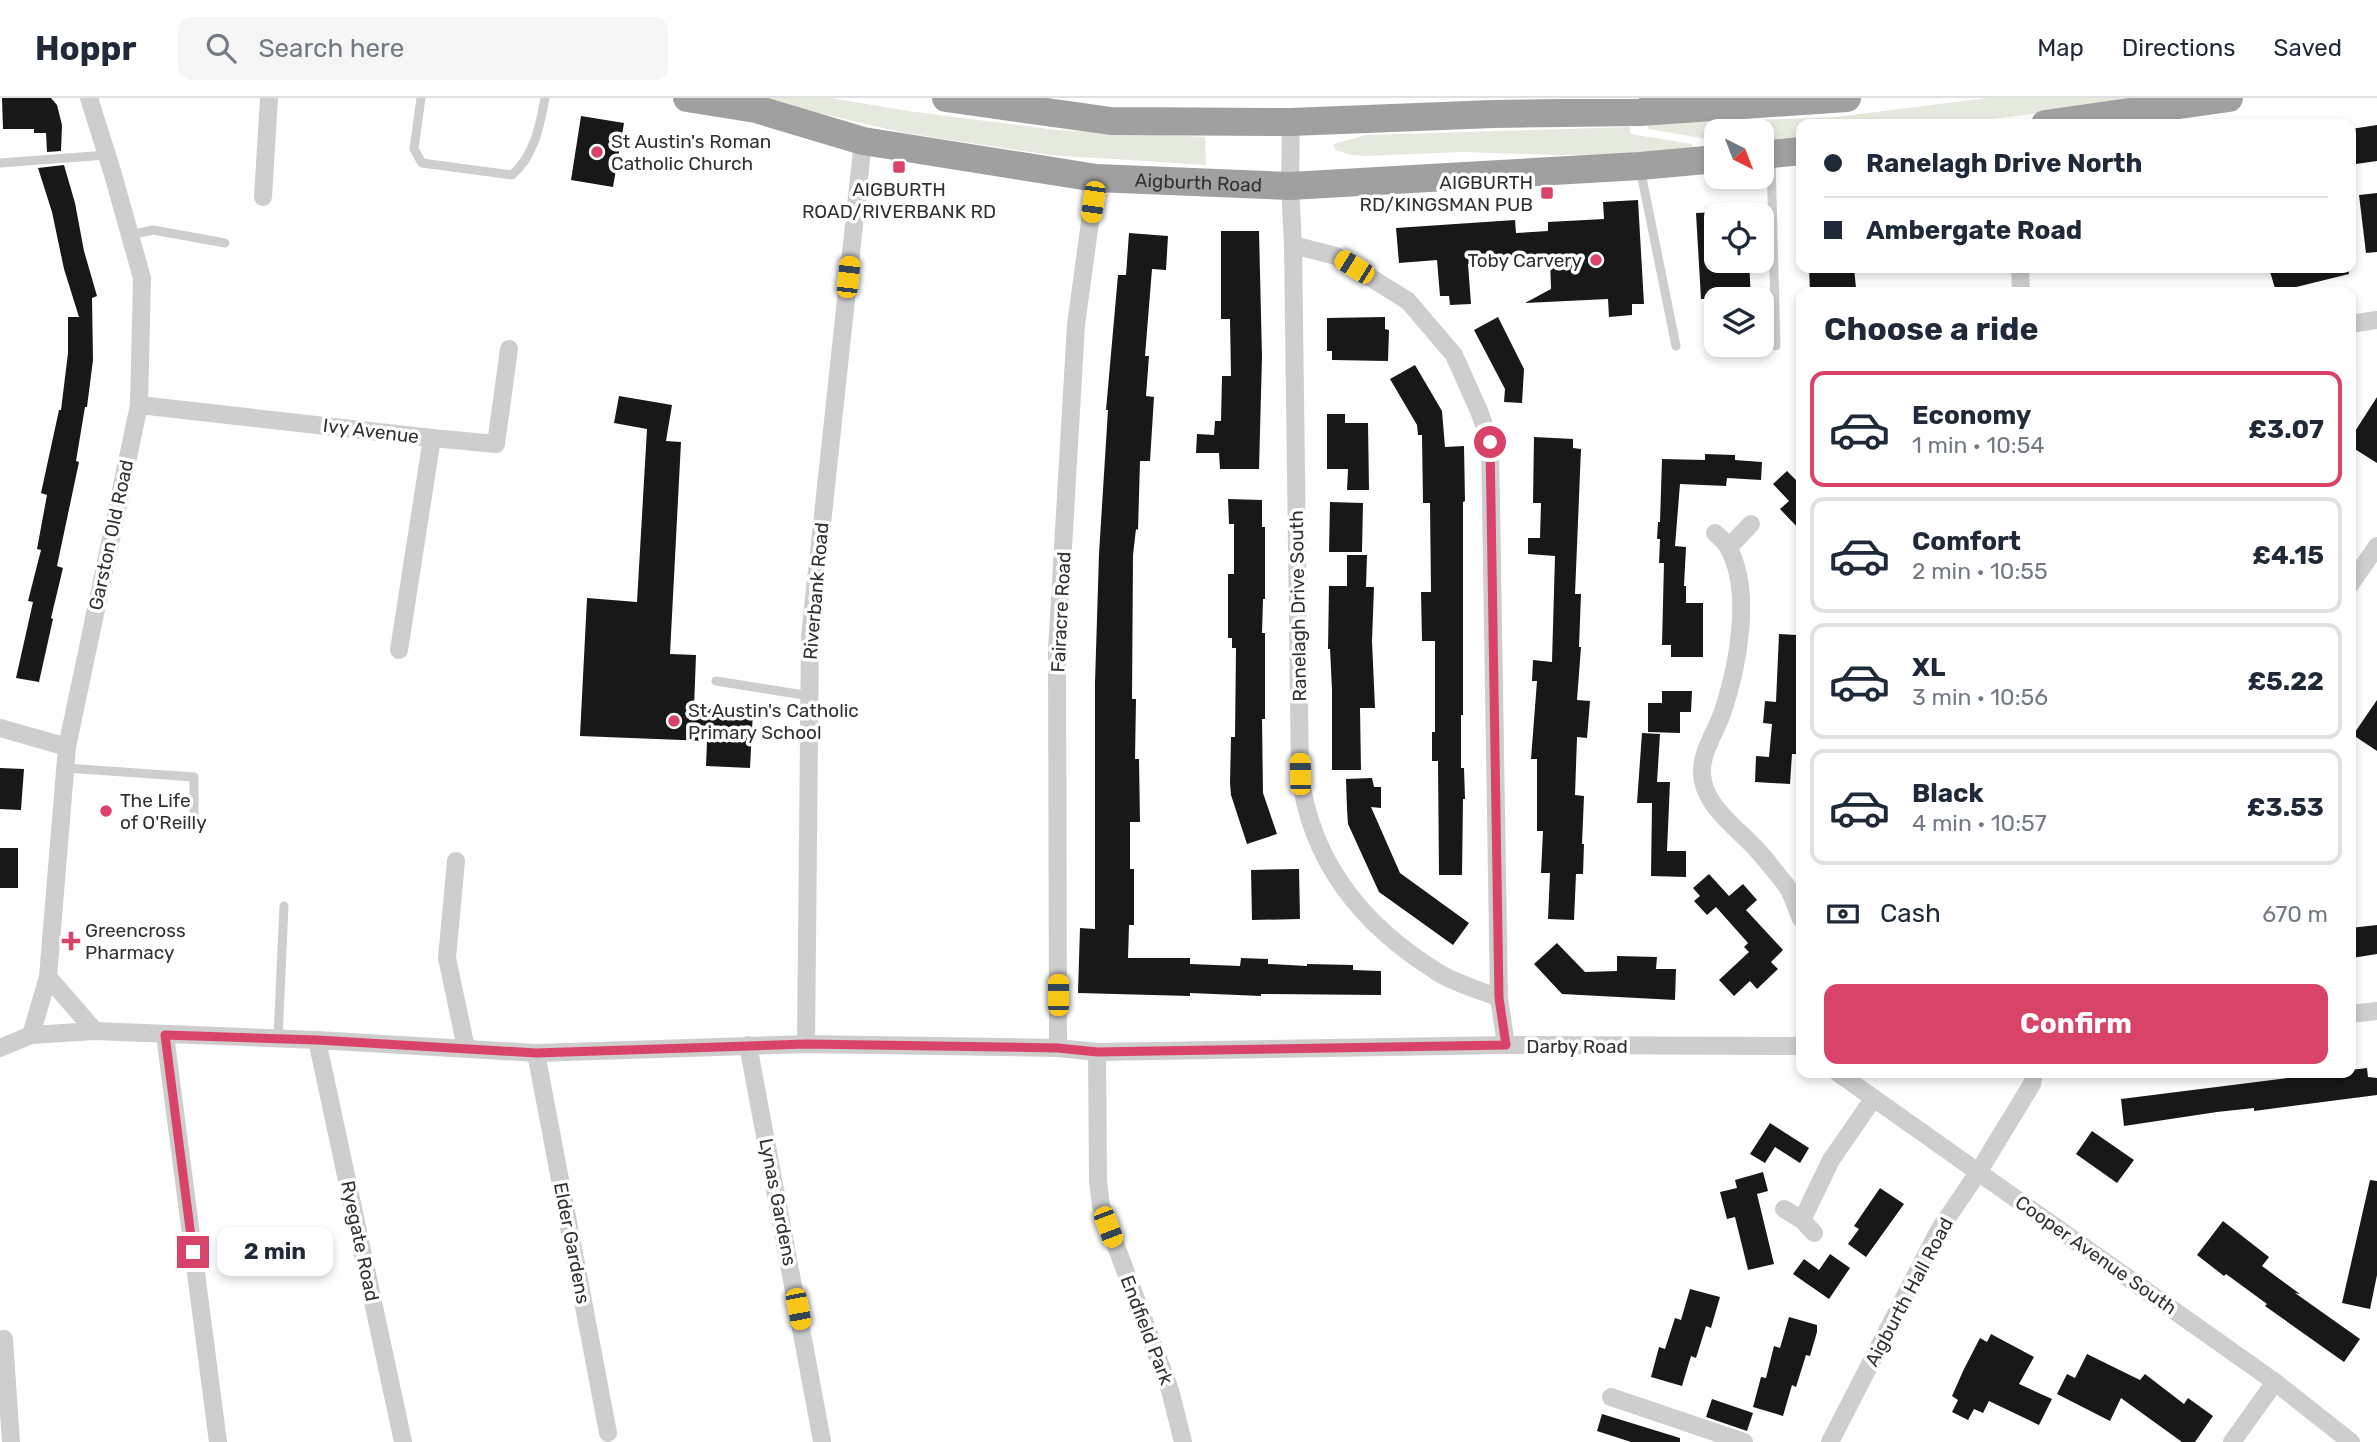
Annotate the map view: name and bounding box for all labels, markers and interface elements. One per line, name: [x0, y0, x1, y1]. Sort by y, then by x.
search box: [178, 17, 668, 80]
text: Hoppr: [35, 29, 136, 68]
icon: search: [202, 29, 240, 67]
text: Search here: [258, 33, 404, 64]
text: Map: [2037, 34, 2084, 62]
text: Directions: [2122, 34, 2235, 62]
text: Saved: [2273, 34, 2342, 62]
north arrow: [1704, 119, 1774, 189]
map controls: [1704, 119, 1774, 357]
place label: St Austin's Roman Catholic Church: [611, 130, 771, 175]
marker: St Austin's Roman Catholic Church: [589, 144, 605, 160]
text: Ranelagh Drive North: [1866, 148, 2142, 179]
marker: AIGBURTH ROAD/RIVERBANK RD: [891, 159, 907, 175]
street label: Aigburth Road: [1134, 168, 1263, 196]
place label: AIGBURTH RD/KINGSMAN PUB: [1360, 171, 1533, 216]
place label: AIGBURTH ROAD/RIVERBANK RD: [802, 178, 996, 223]
car: [1080, 180, 1107, 224]
marker: AIGBURTH RD/KINGSMAN PUB: [1539, 185, 1555, 201]
button: locate: [1704, 203, 1774, 273]
text: Ambergate Road: [1866, 215, 2082, 246]
car: [1331, 247, 1378, 287]
place label: Toby Carvery: [1467, 249, 1582, 272]
marker: Toby Carvery: [1588, 252, 1604, 268]
car: [836, 255, 861, 299]
button: layers: [1704, 287, 1774, 357]
text: Choose a ride: [1824, 310, 2038, 348]
icon: car: [1828, 398, 1891, 461]
text: Economy: [1912, 400, 2031, 431]
street label: Ivy Avenue: [322, 414, 420, 448]
text: £3.07: [2248, 414, 2324, 445]
route start: [1474, 426, 1506, 458]
text: 1 min · 10:54: [1912, 431, 2045, 459]
street label: Garston Old Road: [84, 458, 138, 612]
street label: Ranelagh Drive South: [1285, 510, 1311, 702]
street label: Riverbank Road: [799, 521, 833, 661]
icon: car: [1828, 524, 1891, 587]
text: Comfort: [1912, 526, 2021, 557]
text: £4.15: [2252, 540, 2324, 571]
street label: Fairacre Road: [1046, 551, 1076, 673]
text: 2 min · 10:55: [1912, 557, 2048, 585]
icon: car: [1828, 650, 1891, 713]
text: XL: [1912, 652, 1945, 683]
text: £5.22: [2247, 666, 2324, 697]
text: 3 min · 10:56: [1912, 683, 2048, 711]
place label: St Austin's Catholic Primary School: [688, 699, 859, 744]
marker: St Austin's Catholic Primary School: [666, 713, 682, 729]
car: [1290, 753, 1311, 795]
icon: car: [1828, 776, 1891, 839]
text: Black: [1912, 778, 1984, 809]
place label: The Life of O'Reilly: [120, 789, 207, 834]
text: £3.53: [2247, 792, 2324, 823]
marker: The Life of O'Reilly: [98, 803, 114, 819]
text: 4 min · 10:57: [1912, 809, 2047, 837]
icon: cash: [1824, 895, 1862, 933]
text: Cash: [1880, 898, 1941, 929]
text: 670 m: [2262, 900, 2328, 928]
place label: Greencross Pharmacy: [85, 919, 186, 964]
marker: Greencross Pharmacy: [63, 933, 79, 949]
car: [1048, 974, 1069, 1016]
button: Confirm: [1824, 984, 2328, 1064]
street label: Darby Road: [1526, 1035, 1628, 1058]
street label: Lynas Gardens: [754, 1136, 802, 1268]
street label: Ryegate Road: [336, 1179, 384, 1303]
street label: Elder Gardens: [549, 1180, 595, 1306]
street label: Cooper Avenue South: [2011, 1191, 2181, 1319]
car: [1091, 1204, 1126, 1250]
street label: Aigburth Hall Road: [1860, 1214, 1958, 1370]
callout: 2 min: [218, 1228, 333, 1276]
route end: [177, 1236, 209, 1268]
text: 2 min: [244, 1237, 306, 1265]
street label: Endfield Park: [1116, 1272, 1179, 1388]
car: [784, 1286, 813, 1332]

